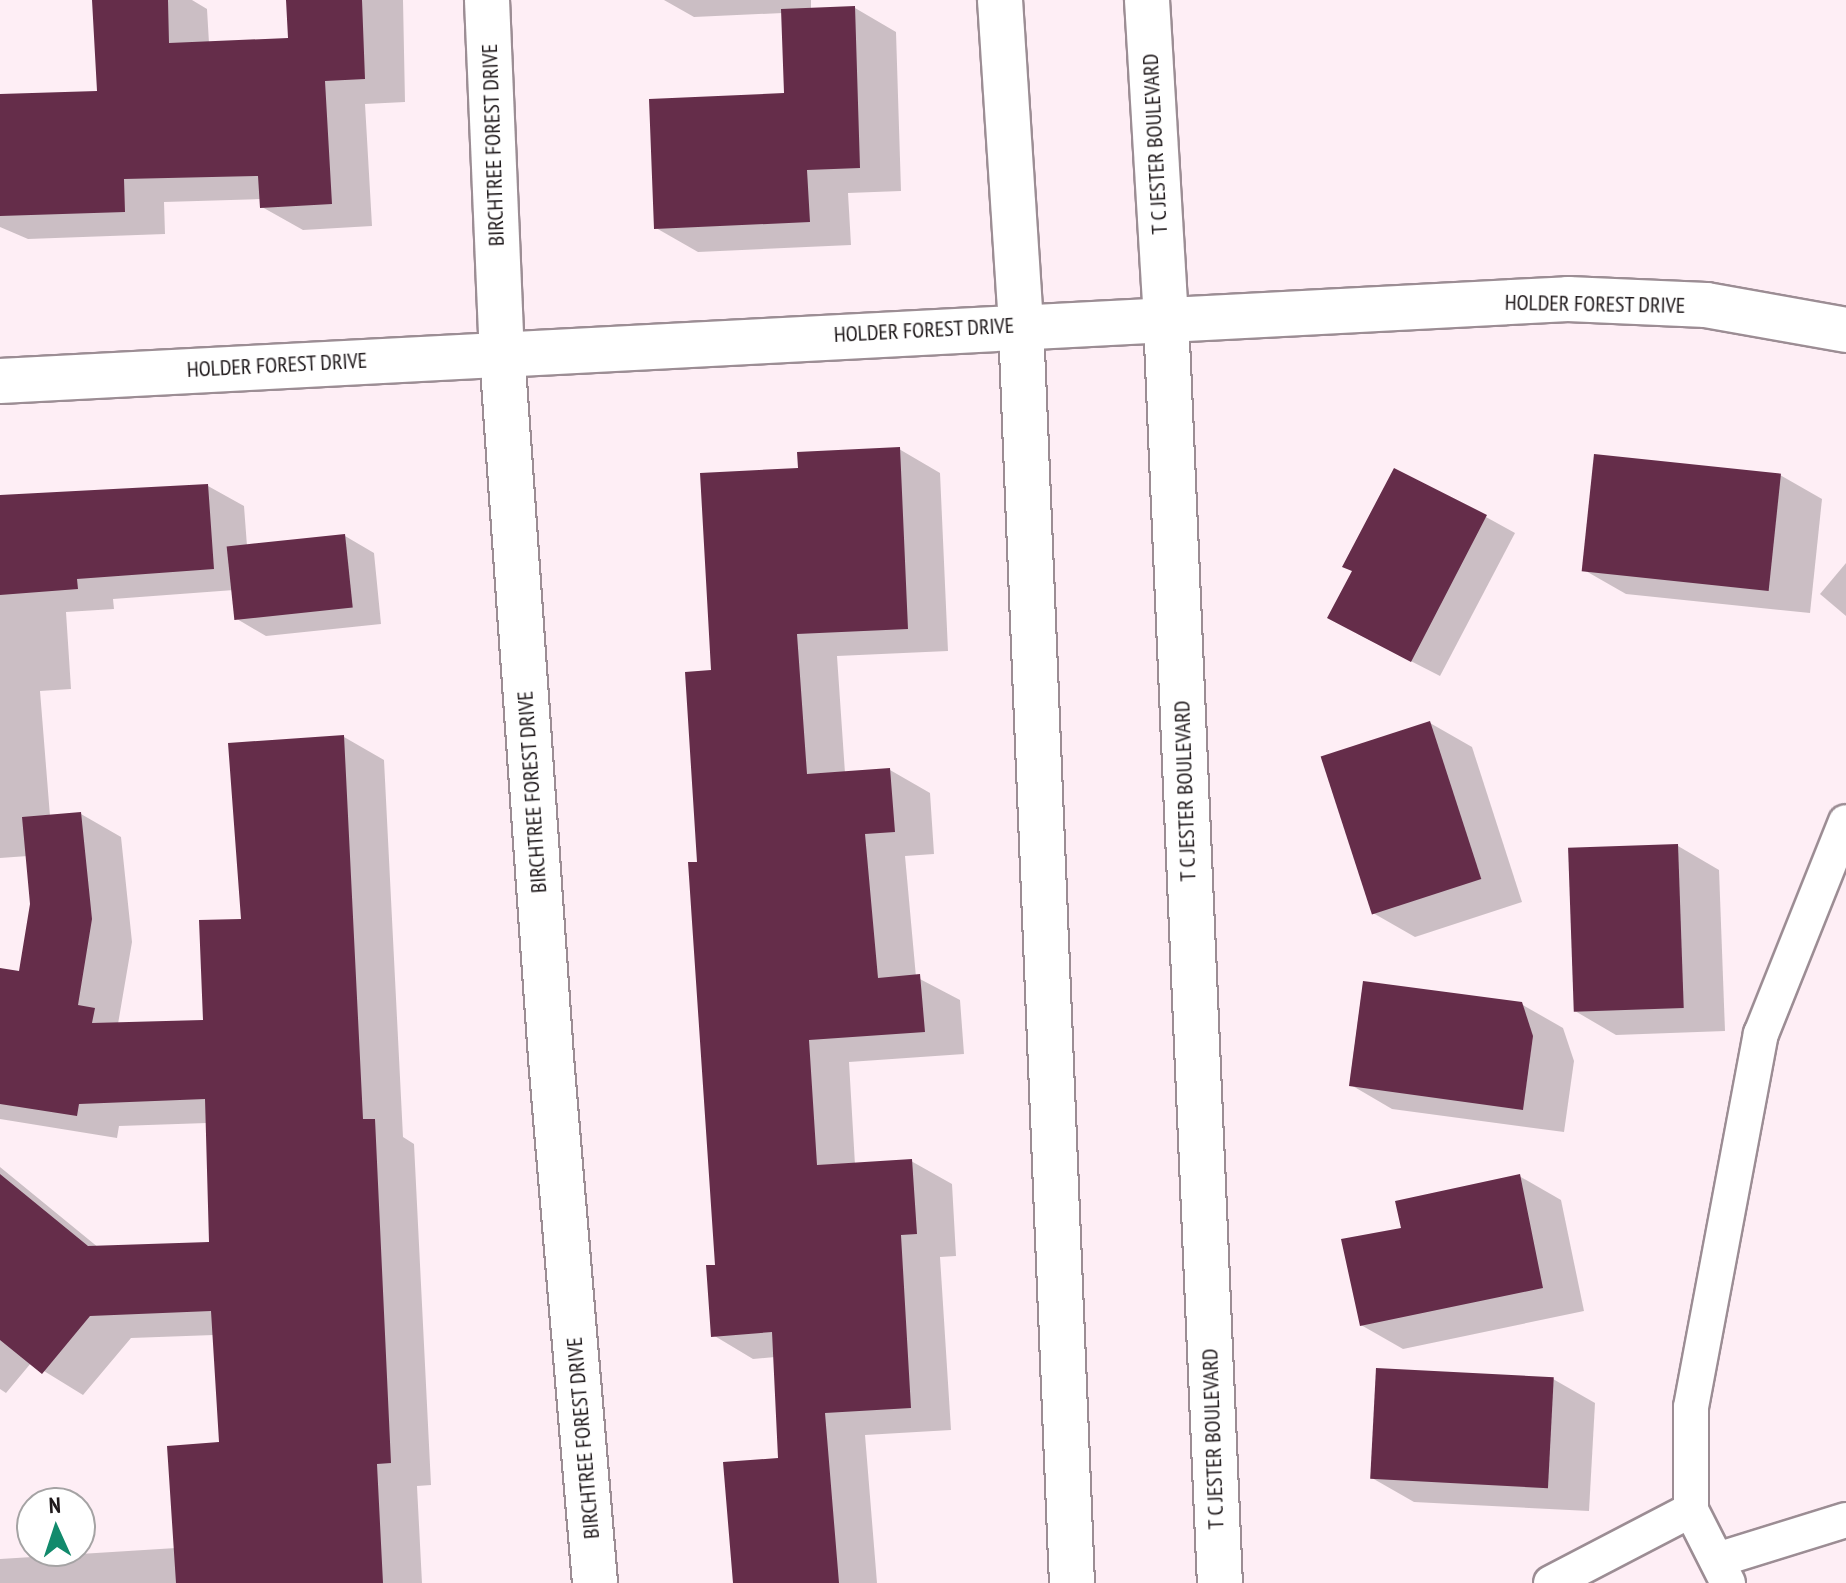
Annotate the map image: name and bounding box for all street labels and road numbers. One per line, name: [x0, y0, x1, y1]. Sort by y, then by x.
street label: BIRCHTREE FOREST DRIVE: [476, 43, 510, 247]
street label: T C JESTER BOULEVARD: [1137, 52, 1173, 236]
street label: HOLDER FOREST DRIVE: [1504, 289, 1686, 319]
street label: HOLDER FOREST DRIVE: [833, 312, 1015, 348]
street label: HOLDER FOREST DRIVE: [186, 347, 368, 383]
street label: BIRCHTREE FOREST DRIVE: [512, 690, 552, 894]
street label: T C JESTER BOULEVARD: [1169, 699, 1201, 883]
street label: BIRCHTREE FOREST DRIVE: [561, 1336, 605, 1540]
street label: T C JESTER BOULEVARD: [1197, 1347, 1229, 1531]

